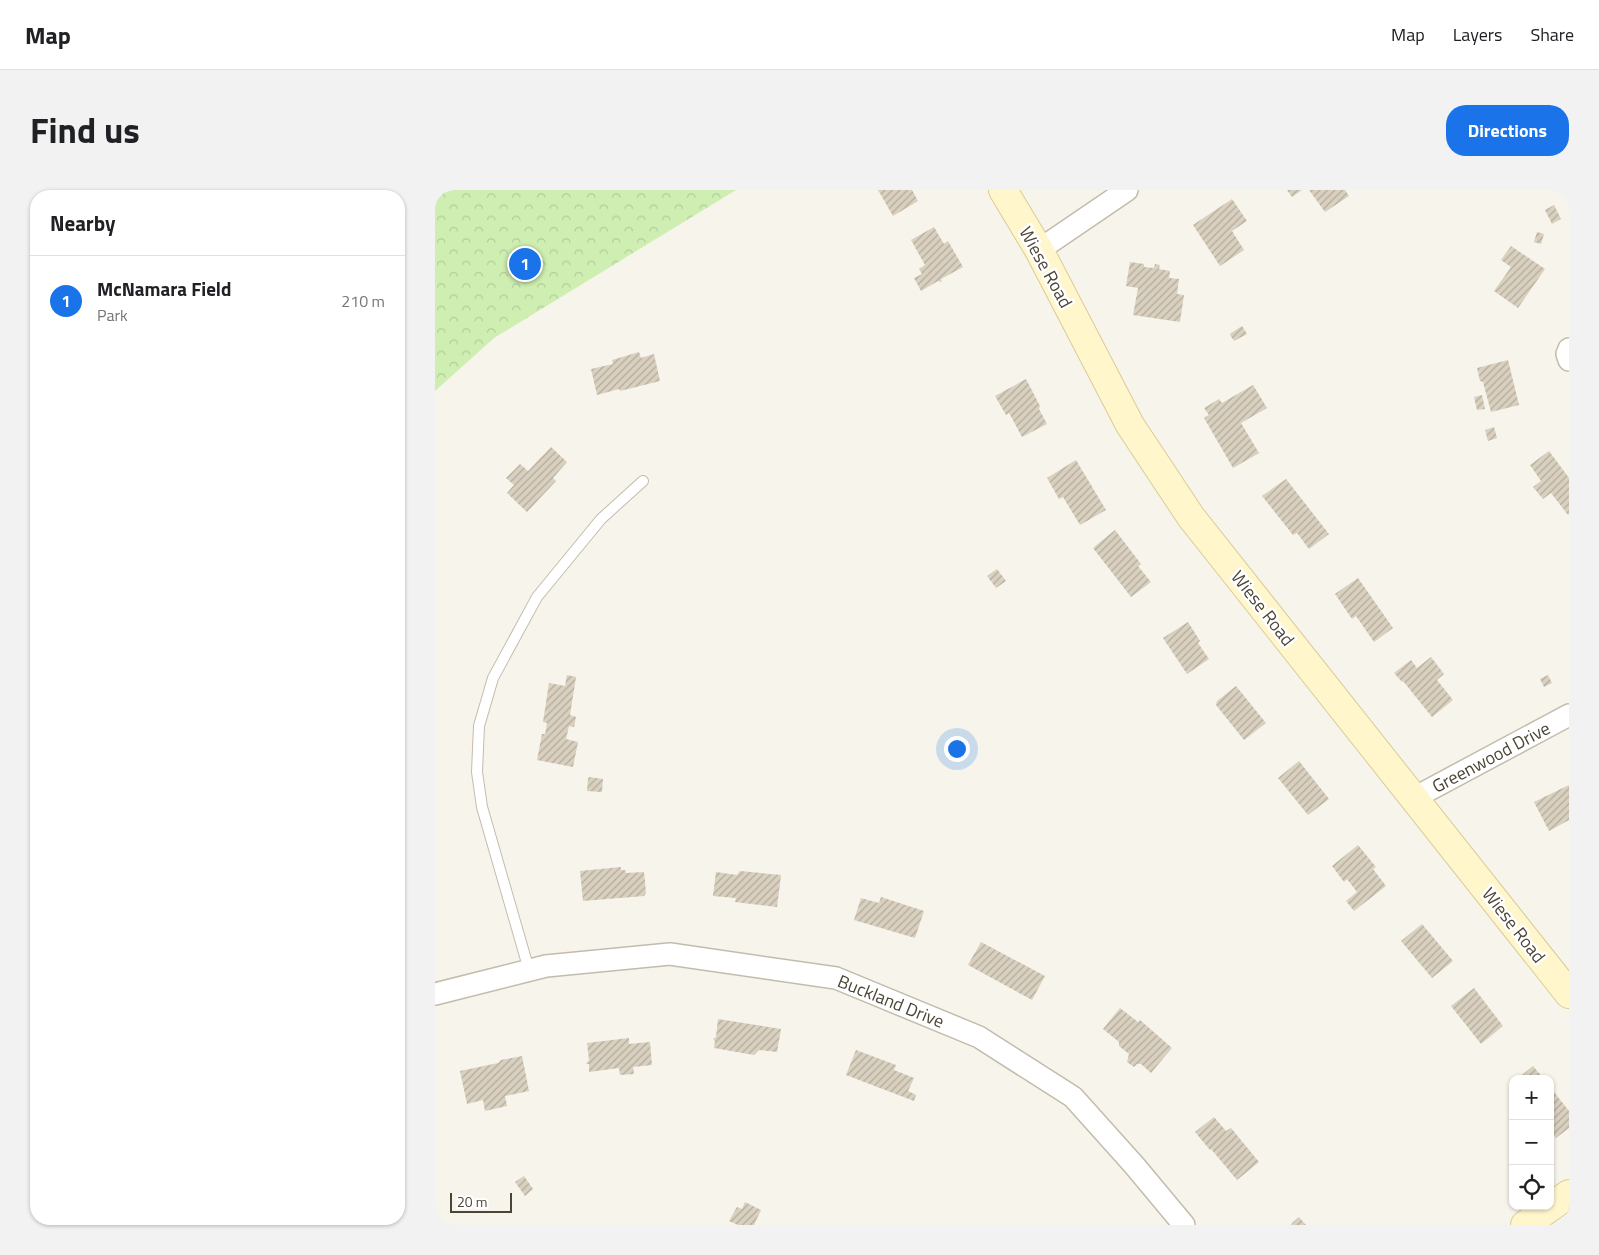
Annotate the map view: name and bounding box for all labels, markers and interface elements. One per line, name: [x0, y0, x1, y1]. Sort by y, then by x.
text: Map: [25, 17, 71, 53]
text: Map: [1391, 21, 1425, 48]
text: Layers: [1453, 21, 1502, 48]
text: Share: [1530, 21, 1574, 48]
text: Find us: [30, 103, 140, 157]
button: Directions: [1446, 105, 1569, 156]
text: Nearby: [50, 207, 115, 239]
street label: Wiese Road: [1013, 221, 1079, 313]
pin: 1: [509, 245, 541, 283]
text: McNamara Field: [97, 274, 231, 303]
text: 1: [62, 289, 70, 313]
text: 210 m: [341, 289, 385, 313]
text: Park: [97, 303, 128, 327]
street label: Wiese Road: [1225, 564, 1301, 652]
street label: Greenwood Drive: [1427, 714, 1555, 800]
your location: [944, 736, 970, 762]
street label: Wiese Road: [1476, 881, 1552, 969]
street label: Buckland Drive: [834, 967, 948, 1035]
map controls: [1509, 1075, 1554, 1210]
button: +: [1509, 1075, 1554, 1120]
button: −: [1509, 1120, 1554, 1165]
button: locate: [1509, 1165, 1554, 1210]
scale bar: [450, 1190, 513, 1213]
text: 20 m: [457, 1191, 487, 1212]

